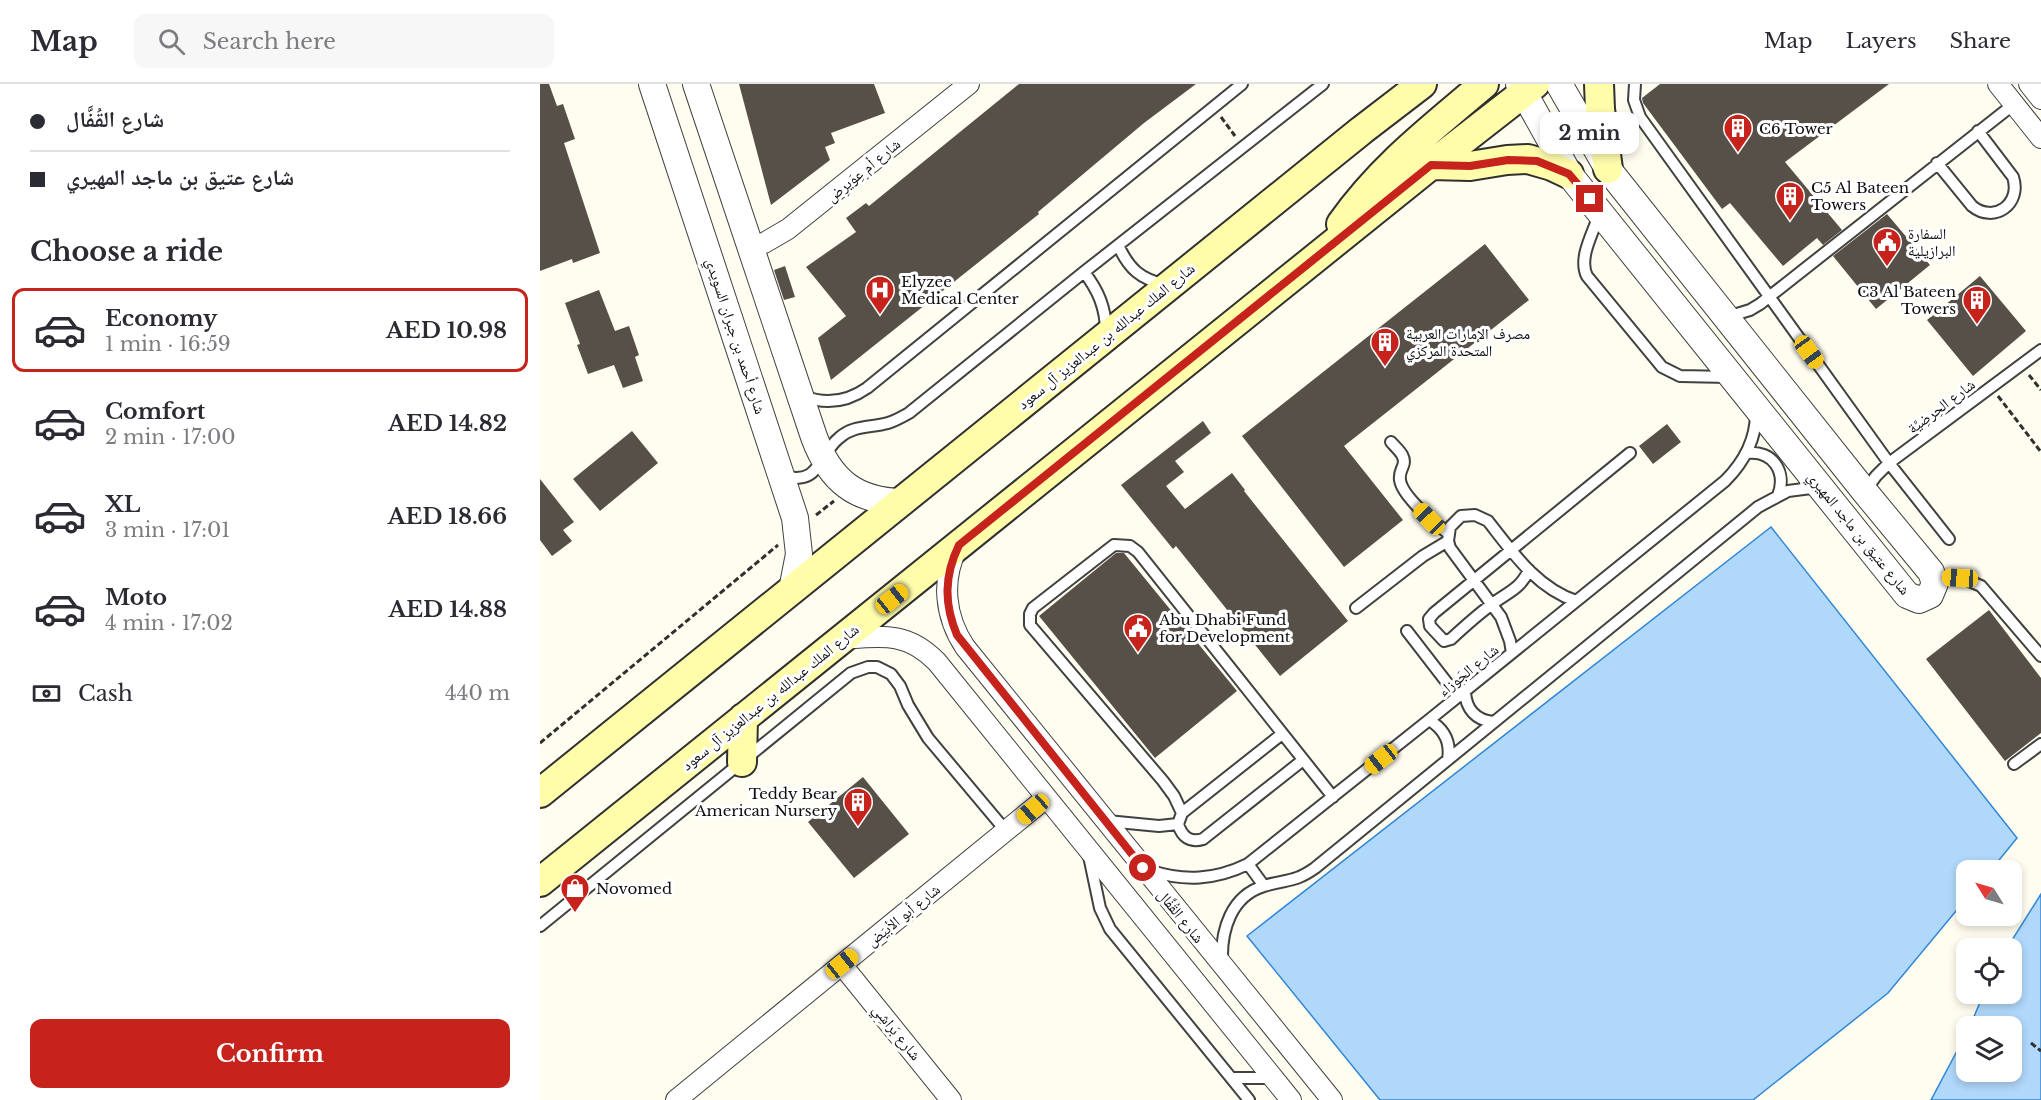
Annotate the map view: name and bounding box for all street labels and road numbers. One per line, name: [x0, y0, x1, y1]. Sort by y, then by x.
street label: شارع أم عِوَيرِض: [822, 134, 906, 208]
street label: شارع أحمد بن جبران السويدي: [699, 256, 770, 417]
street label: شارع الملك عبدالله بن عبدالعزيز آل سعود: [1014, 259, 1199, 414]
street label: شارع الحِرضِيَّة: [1903, 374, 1979, 438]
street label: شارع عتيق بن ماجد المهيري: [1801, 467, 1915, 600]
street label: شارع الملك عبدالله بن عبدالعزيز آل سعود: [678, 620, 863, 775]
street label: شارع الجَوزاء: [1434, 640, 1503, 701]
street label: شارع أبو الأبيَض: [862, 879, 944, 951]
street label: شارع القُفَّال: [1153, 885, 1209, 948]
street label: شارع بَراشِي: [866, 1000, 925, 1066]

